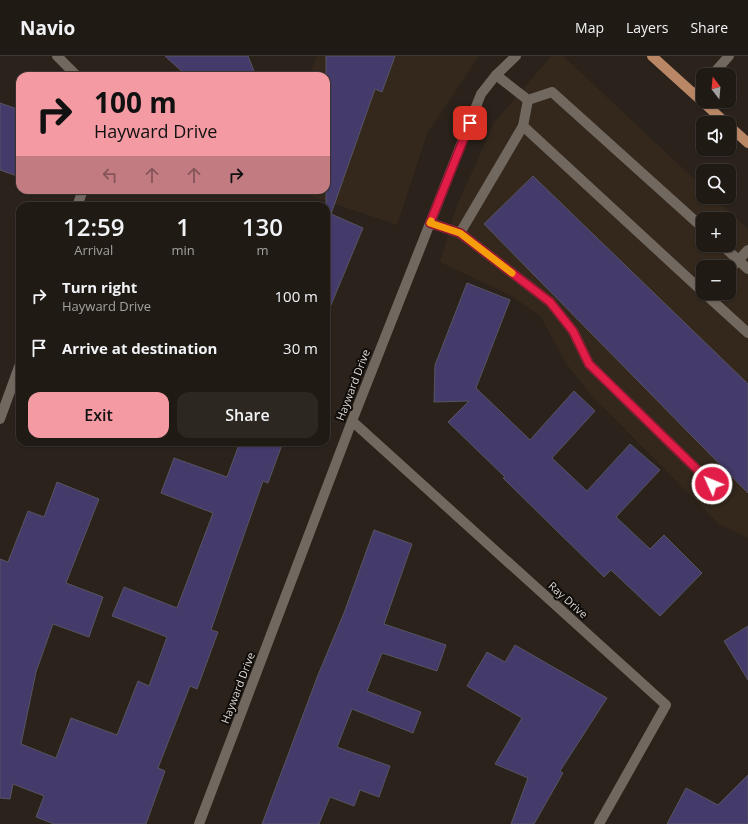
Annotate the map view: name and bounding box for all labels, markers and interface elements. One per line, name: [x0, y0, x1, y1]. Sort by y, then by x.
text: Navio: [20, 15, 75, 41]
text: Map: [575, 18, 604, 37]
text: Layers: [626, 18, 668, 37]
text: Share: [690, 18, 728, 37]
north arrow: [696, 68, 736, 108]
map controls: [696, 68, 736, 300]
text: 100 m: [94, 83, 177, 121]
icon: right: [28, 88, 80, 140]
pin: [453, 106, 487, 140]
icon: arrive: [459, 112, 481, 134]
button: sound: [696, 116, 736, 156]
text: Hayward Drive: [94, 119, 217, 143]
icon: left: [99, 164, 121, 186]
icon: ahead: [141, 164, 163, 186]
icon: ahead: [183, 164, 205, 186]
icon: right: [225, 164, 247, 186]
button: search: [696, 164, 736, 204]
text: 12:59: [63, 210, 124, 243]
text: 1: [176, 210, 190, 243]
text: 130: [242, 210, 283, 243]
button: +: [696, 212, 736, 252]
text: Arrival: [74, 241, 113, 259]
text: min: [172, 241, 195, 259]
text: m: [256, 241, 268, 259]
button: −: [696, 260, 736, 300]
text: Turn right: [62, 277, 137, 297]
icon: right: [28, 285, 50, 307]
text: 100 m: [274, 286, 318, 306]
text: Hayward Drive: [62, 297, 151, 315]
icon: arrive: [28, 337, 50, 359]
text: Arrive at destination: [62, 338, 217, 358]
text: 30 m: [283, 338, 318, 358]
street label: Hayward Drive: [332, 347, 373, 423]
button: Exit: [28, 392, 169, 438]
button: Share: [177, 392, 318, 438]
position arrow: [691, 463, 733, 505]
street label: Ray Drive: [545, 578, 591, 621]
street label: Hayward Drive: [217, 650, 258, 726]

